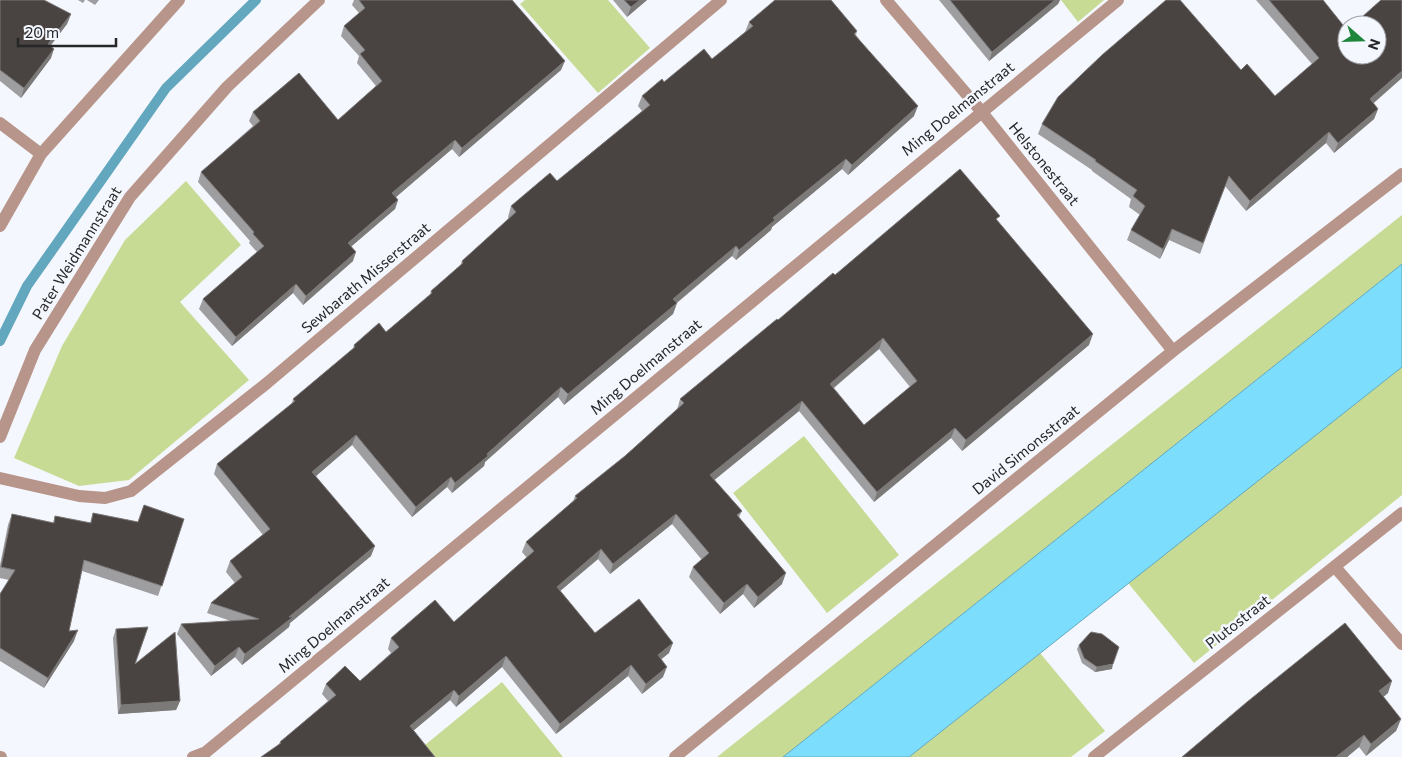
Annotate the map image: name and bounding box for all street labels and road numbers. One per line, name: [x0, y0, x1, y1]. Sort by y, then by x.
street label: Ming Doelmanstraat: [897, 57, 1017, 159]
street label: Helstonestraat: [1006, 118, 1084, 209]
street label: Pater Weidmannstraat: [28, 183, 124, 322]
street label: Sewbarath Misserstraat: [297, 218, 433, 336]
street label: Ming Doelmanstraat: [586, 314, 705, 418]
street label: David Simonsstraat: [968, 401, 1083, 498]
street label: Ming Doelmanstraat: [274, 572, 393, 676]
street label: Plutostraat: [1201, 590, 1273, 652]

